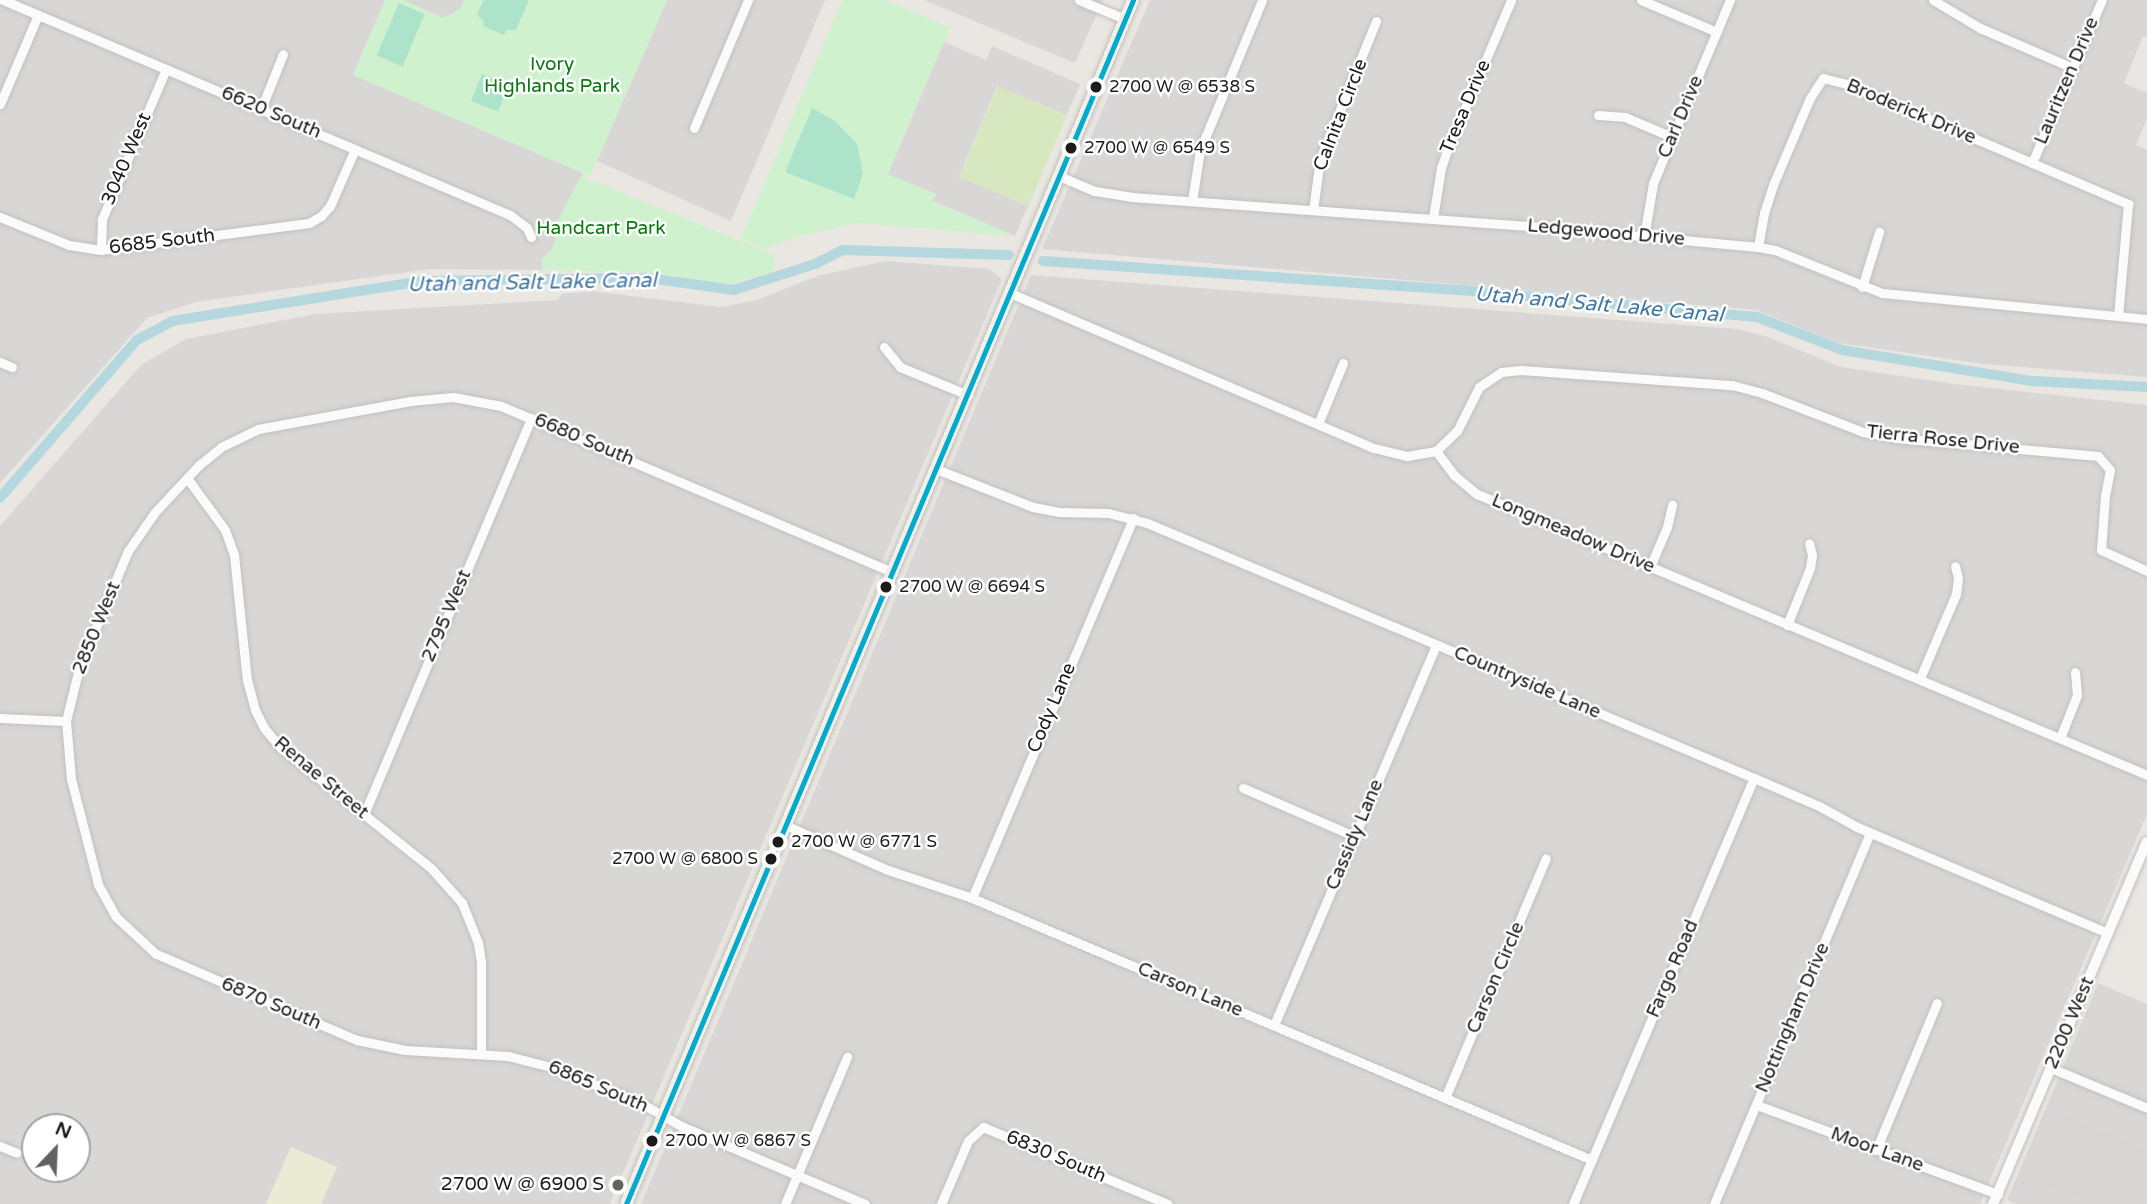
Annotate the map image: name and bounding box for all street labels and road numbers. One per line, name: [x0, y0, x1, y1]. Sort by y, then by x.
street label: Lauritzen Drive: [2030, 14, 2104, 148]
street label: Calnita Circle: [1309, 56, 1373, 174]
street label: Tresa Drive: [1436, 57, 1496, 157]
street label: Carl Drive: [1653, 72, 1709, 162]
street label: Broderick Drive: [1843, 74, 1979, 150]
street label: 6620 South: [218, 82, 324, 144]
street label: 3040 West: [97, 109, 157, 209]
street label: Ledgewood Drive: [1526, 215, 1686, 251]
street label: 6685 South: [108, 224, 216, 260]
street label: 6680 South: [531, 409, 637, 471]
street label: Tierra Rose Drive: [1865, 421, 2021, 459]
street label: Longmeadow Drive: [1488, 489, 1658, 579]
street label: 2795 West: [417, 566, 477, 666]
street label: 2850 West: [68, 578, 126, 678]
street label: Countryside Lane: [1450, 642, 1604, 724]
street label: Cody Lane: [1023, 660, 1081, 756]
street label: Renae Street: [269, 732, 373, 824]
street label: Cassidy Lane: [1321, 776, 1389, 894]
street label: Fargo Road: [1642, 917, 1704, 1021]
street label: Carson Circle: [1462, 919, 1530, 1037]
street label: Nottingham Drive: [1751, 940, 1835, 1096]
street label: Carson Lane: [1134, 958, 1246, 1022]
street label: 6870 South: [218, 973, 324, 1035]
street label: 2200 West: [2040, 973, 2100, 1073]
street label: 6865 South: [545, 1056, 651, 1118]
street label: Moor Lane: [1827, 1123, 1927, 1177]
street label: 6830 South: [1003, 1126, 1109, 1188]

